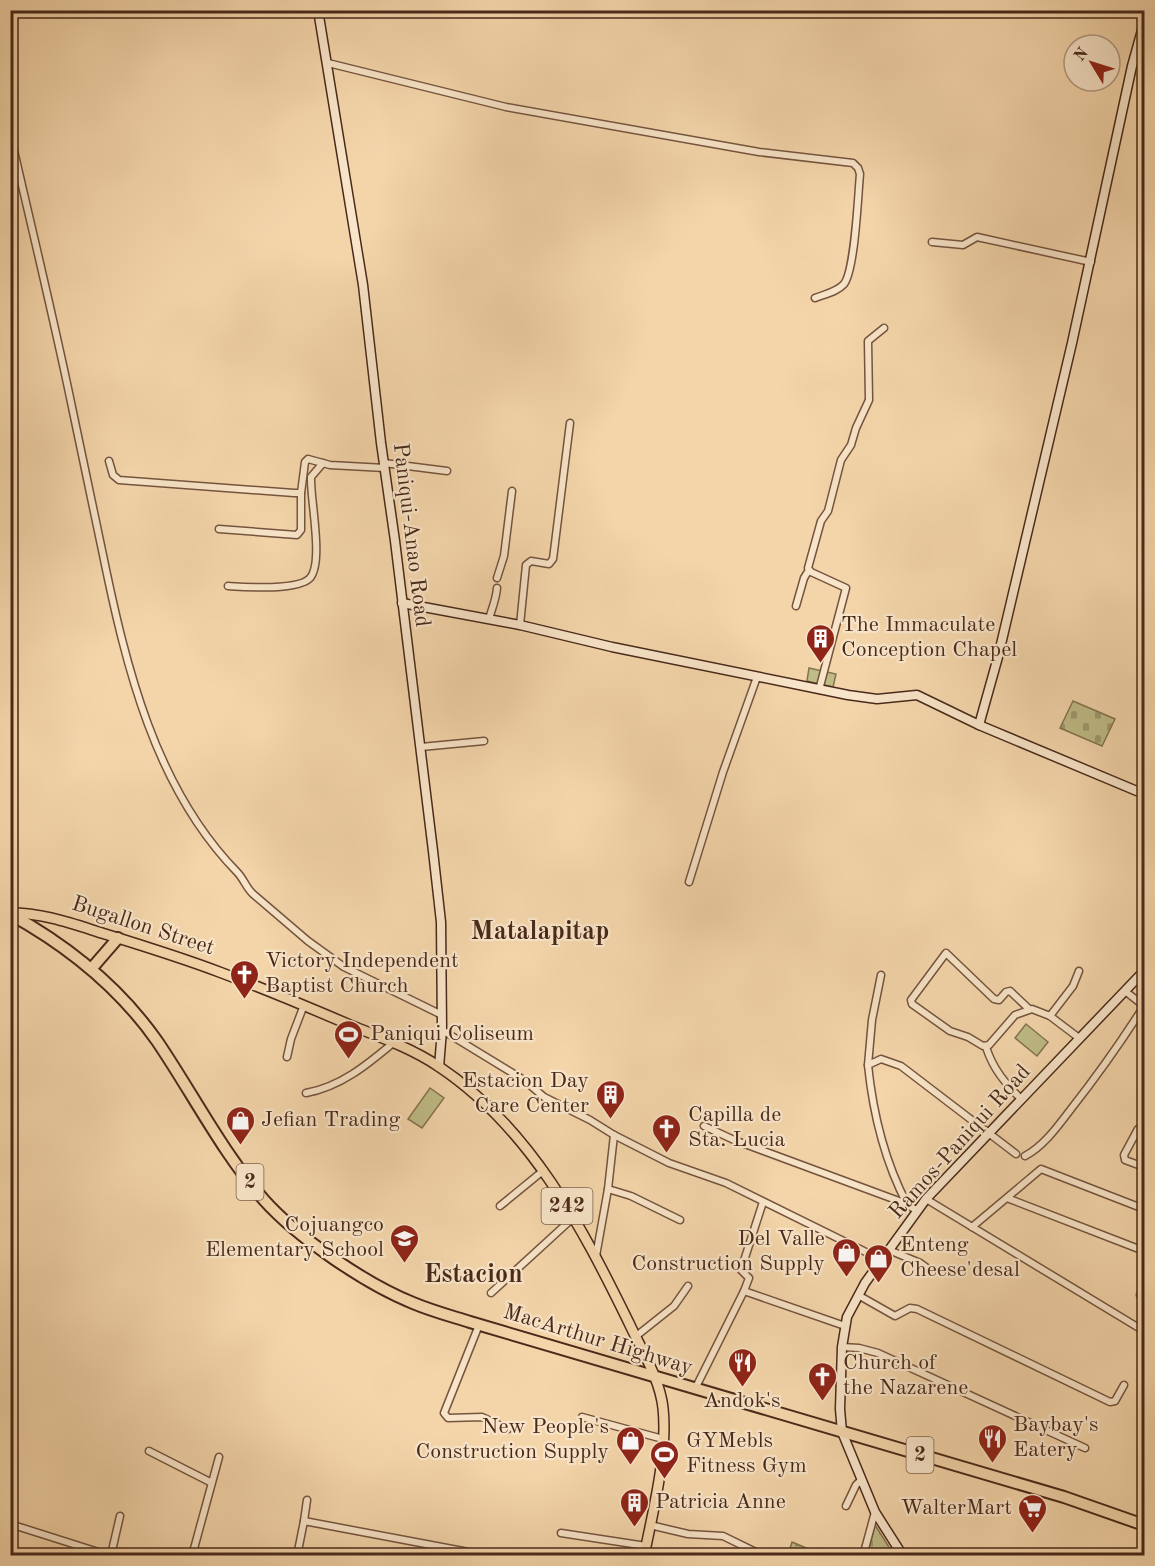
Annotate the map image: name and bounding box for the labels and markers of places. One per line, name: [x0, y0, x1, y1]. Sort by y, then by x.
place label: The Immaculate Conception Chapel: [841, 614, 1017, 661]
building icon: The Immaculate Conception Chapel: [804, 622, 836, 664]
place label: Victory Independent Baptist Church: [265, 950, 459, 997]
church icon: Victory Independent Baptist Church: [228, 958, 260, 1000]
sports icon: Paniqui Coliseum: [333, 1018, 365, 1060]
place label: Paniqui Coliseum: [370, 1023, 534, 1045]
place label: Estacion Day Care Center: [462, 1070, 589, 1117]
building icon: Estacion Day Care Center: [594, 1078, 626, 1120]
shop icon: Jefian Trading: [224, 1104, 256, 1146]
place label: Capilla de Sta. Lucia: [688, 1104, 786, 1151]
place label: Jefian Trading: [261, 1109, 400, 1131]
church icon: Capilla de Sta. Lucia: [651, 1112, 683, 1154]
place label: Cojuangco Elementary School: [205, 1214, 384, 1261]
school or university icon: Cojuangco Elementary School: [389, 1222, 421, 1264]
place label: Del Valle Construction Supply: [631, 1228, 825, 1275]
place label: Enteng Cheese'desal: [900, 1234, 1020, 1281]
shop icon: Del Valle Construction Supply: [830, 1236, 862, 1278]
shop icon: Enteng Cheese'desal: [863, 1242, 895, 1284]
restaurant icon: Andok's: [726, 1346, 758, 1388]
place label: Church of the Nazarene: [843, 1352, 968, 1399]
church icon: Church of the Nazarene: [806, 1360, 838, 1402]
place label: Andok's: [703, 1390, 781, 1412]
place label: Baybay's Eatery: [1013, 1414, 1099, 1461]
place label: New People's Construction Supply: [415, 1416, 609, 1463]
restaurant icon: Baybay's Eatery: [976, 1422, 1008, 1464]
shop icon: New People's Construction Supply: [614, 1424, 646, 1466]
place label: GYMebls Fitness Gym: [686, 1430, 807, 1477]
sports icon: GYMebls Fitness Gym: [649, 1438, 681, 1480]
building icon: Patricia Anne: [618, 1486, 650, 1528]
place label: Patricia Anne: [655, 1491, 786, 1513]
supermarket icon: WalterMart: [1017, 1492, 1049, 1534]
place label: WalterMart: [901, 1497, 1012, 1519]

